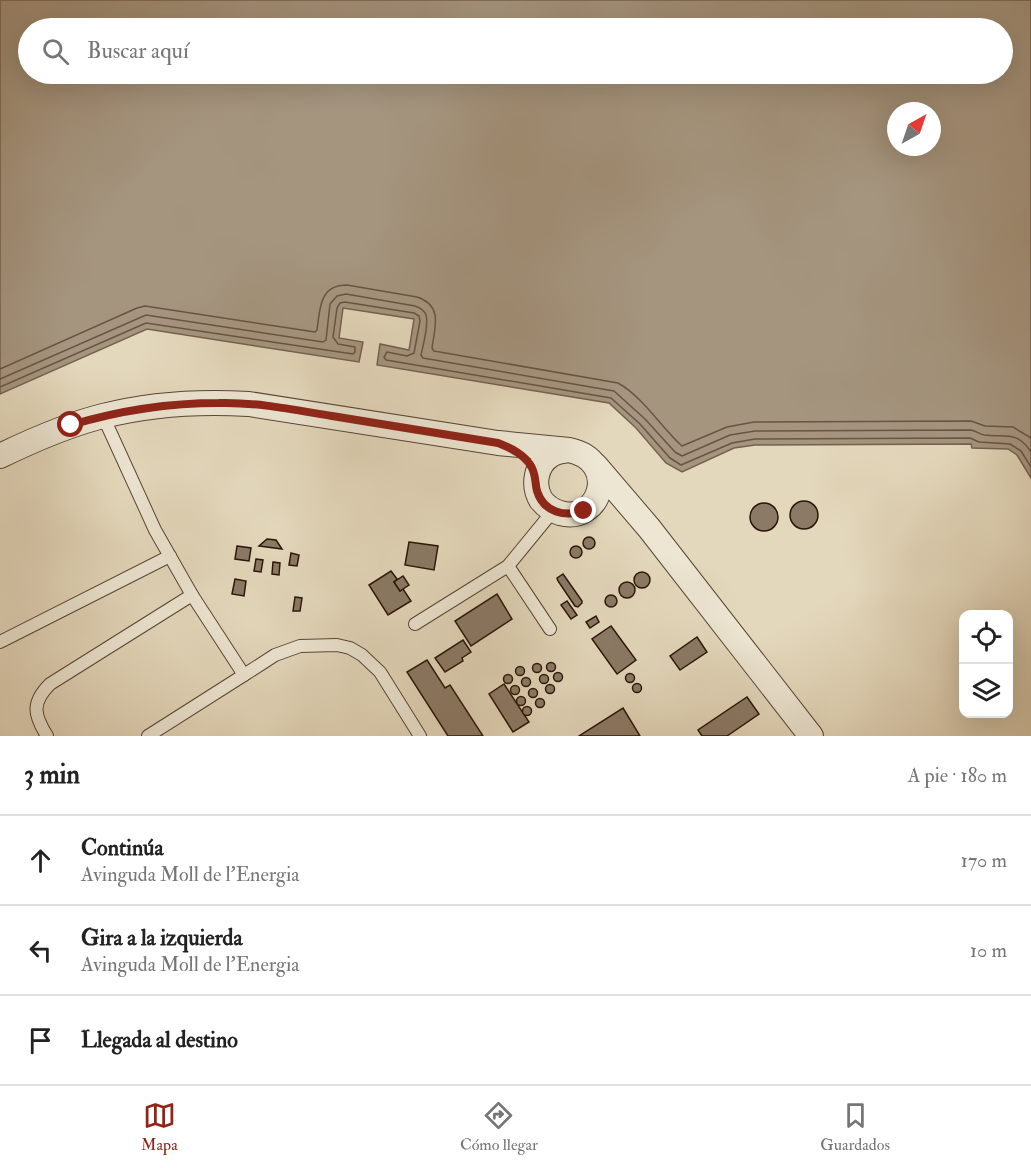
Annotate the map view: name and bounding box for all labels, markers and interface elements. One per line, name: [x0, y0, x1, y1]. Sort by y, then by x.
search box: [18, 18, 1013, 84]
icon: search: [39, 35, 72, 68]
text: Buscar aquí: [87, 37, 189, 65]
north arrow: [887, 102, 941, 156]
route start: [57, 411, 83, 437]
route end: [570, 497, 596, 523]
map controls: [959, 610, 1013, 718]
button: locate: [959, 610, 1013, 664]
button: layers: [959, 664, 1013, 718]
text: 3 min: [24, 759, 80, 791]
text: A pie · 180 m: [908, 763, 1007, 788]
text: Continúa: [81, 834, 164, 862]
icon: ahead: [24, 844, 57, 877]
text: 170 m: [961, 848, 1007, 873]
text: Avinguda Moll de l'Energia: [81, 862, 300, 887]
text: Gira a la izquierda: [81, 924, 242, 952]
icon: left: [24, 934, 57, 967]
text: 10 m: [970, 938, 1007, 963]
text: Avinguda Moll de l'Energia: [81, 952, 300, 977]
icon: arrive: [24, 1024, 57, 1057]
text: Llegada al destino: [81, 1026, 238, 1054]
tab: Mapa: [141, 1099, 178, 1155]
tab: Cómo llegar: [460, 1099, 538, 1155]
tab: Guardados: [820, 1099, 890, 1155]

